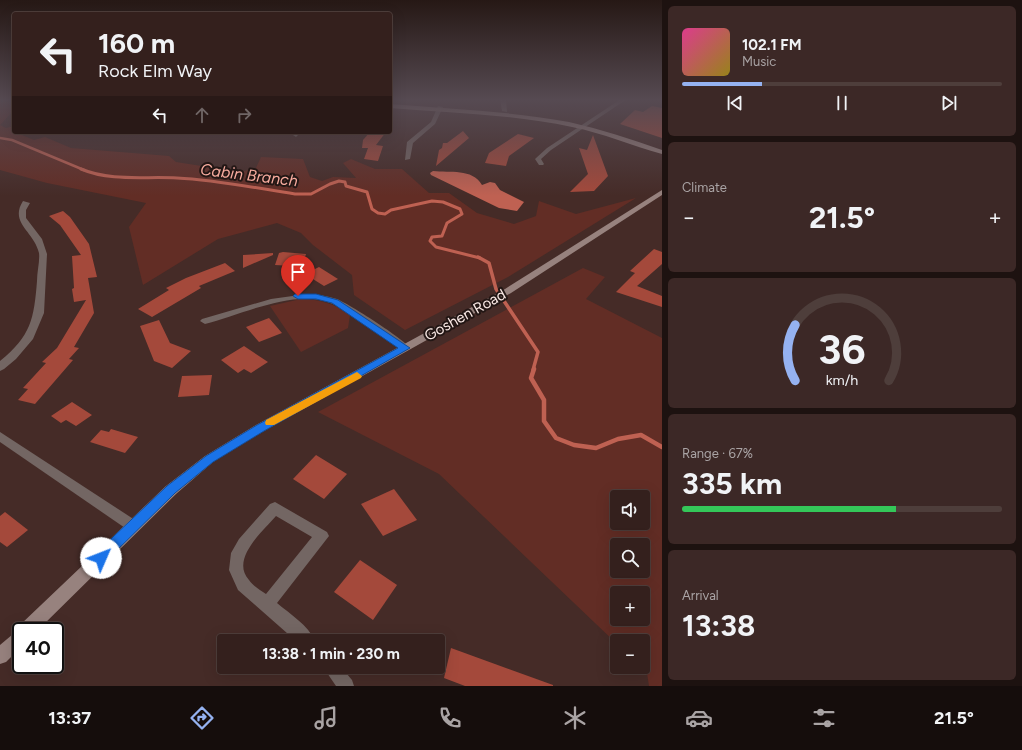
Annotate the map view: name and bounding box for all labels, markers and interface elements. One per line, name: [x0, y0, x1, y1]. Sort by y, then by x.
text: 160 m: [98, 26, 175, 60]
icon: left: [32, 28, 84, 80]
text: 102.1 FM: [742, 36, 802, 54]
text: Music: [742, 54, 776, 69]
text: Rock Elm Way: [98, 60, 212, 82]
icon: previous: [724, 92, 746, 114]
icon: pause: [831, 92, 853, 114]
icon: next: [938, 92, 960, 114]
icon: left: [149, 104, 171, 126]
icon: ahead: [191, 104, 213, 126]
icon: right: [233, 104, 255, 126]
water label: Cabin Branch: [199, 160, 299, 190]
text: Climate: [682, 180, 727, 195]
text: 21.5°: [809, 199, 875, 236]
text: −: [682, 204, 696, 231]
text: +: [988, 204, 1002, 231]
pin: [281, 255, 315, 296]
icon: arrive: [287, 261, 309, 283]
street label: Goshen Road: [421, 285, 509, 345]
text: 36: [818, 324, 866, 374]
text: km/h: [826, 371, 858, 389]
text: Range · 67%: [682, 446, 753, 461]
text: 335 km: [682, 465, 782, 502]
map controls: [610, 490, 650, 674]
button: sound: [610, 490, 650, 530]
position arrow: [80, 537, 122, 579]
button: search: [610, 538, 650, 578]
button: +: [610, 586, 650, 626]
text: Arrival: [682, 588, 719, 603]
text: 13:38: [682, 607, 755, 644]
speed limit sign: 40: [12, 622, 64, 674]
button: −: [610, 634, 650, 674]
text: 13:38 · 1 min · 230 m: [262, 645, 400, 663]
icon: directions: [188, 704, 216, 732]
icon: music: [312, 704, 340, 732]
icon: phone: [436, 704, 464, 732]
icon: climate: [561, 704, 589, 732]
icon: car: [685, 704, 713, 732]
icon: filters: [810, 704, 838, 732]
text: 13:37: [48, 707, 91, 729]
text: 21.5°: [934, 707, 974, 729]

